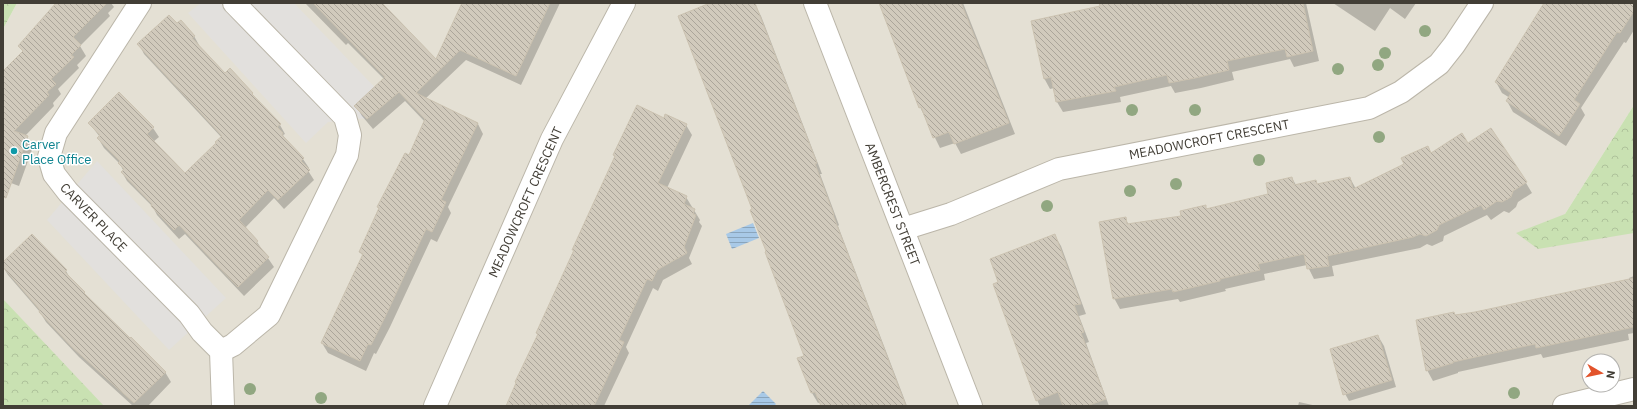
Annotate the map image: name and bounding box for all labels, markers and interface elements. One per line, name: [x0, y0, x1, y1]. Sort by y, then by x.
street label: MEADOWCROFT CRESCENT: [1127, 115, 1291, 163]
street label: MEADOWCROFT CRESCENT: [485, 124, 567, 280]
place label: Carver Place Office: [22, 136, 91, 168]
street label: AMBERCREST STREET: [861, 140, 924, 269]
marker: Carver Place Office: [9, 146, 19, 156]
street label: CARVER PLACE: [56, 179, 131, 256]
north arrow: [1581, 353, 1621, 393]
text: N: [1603, 370, 1618, 380]

